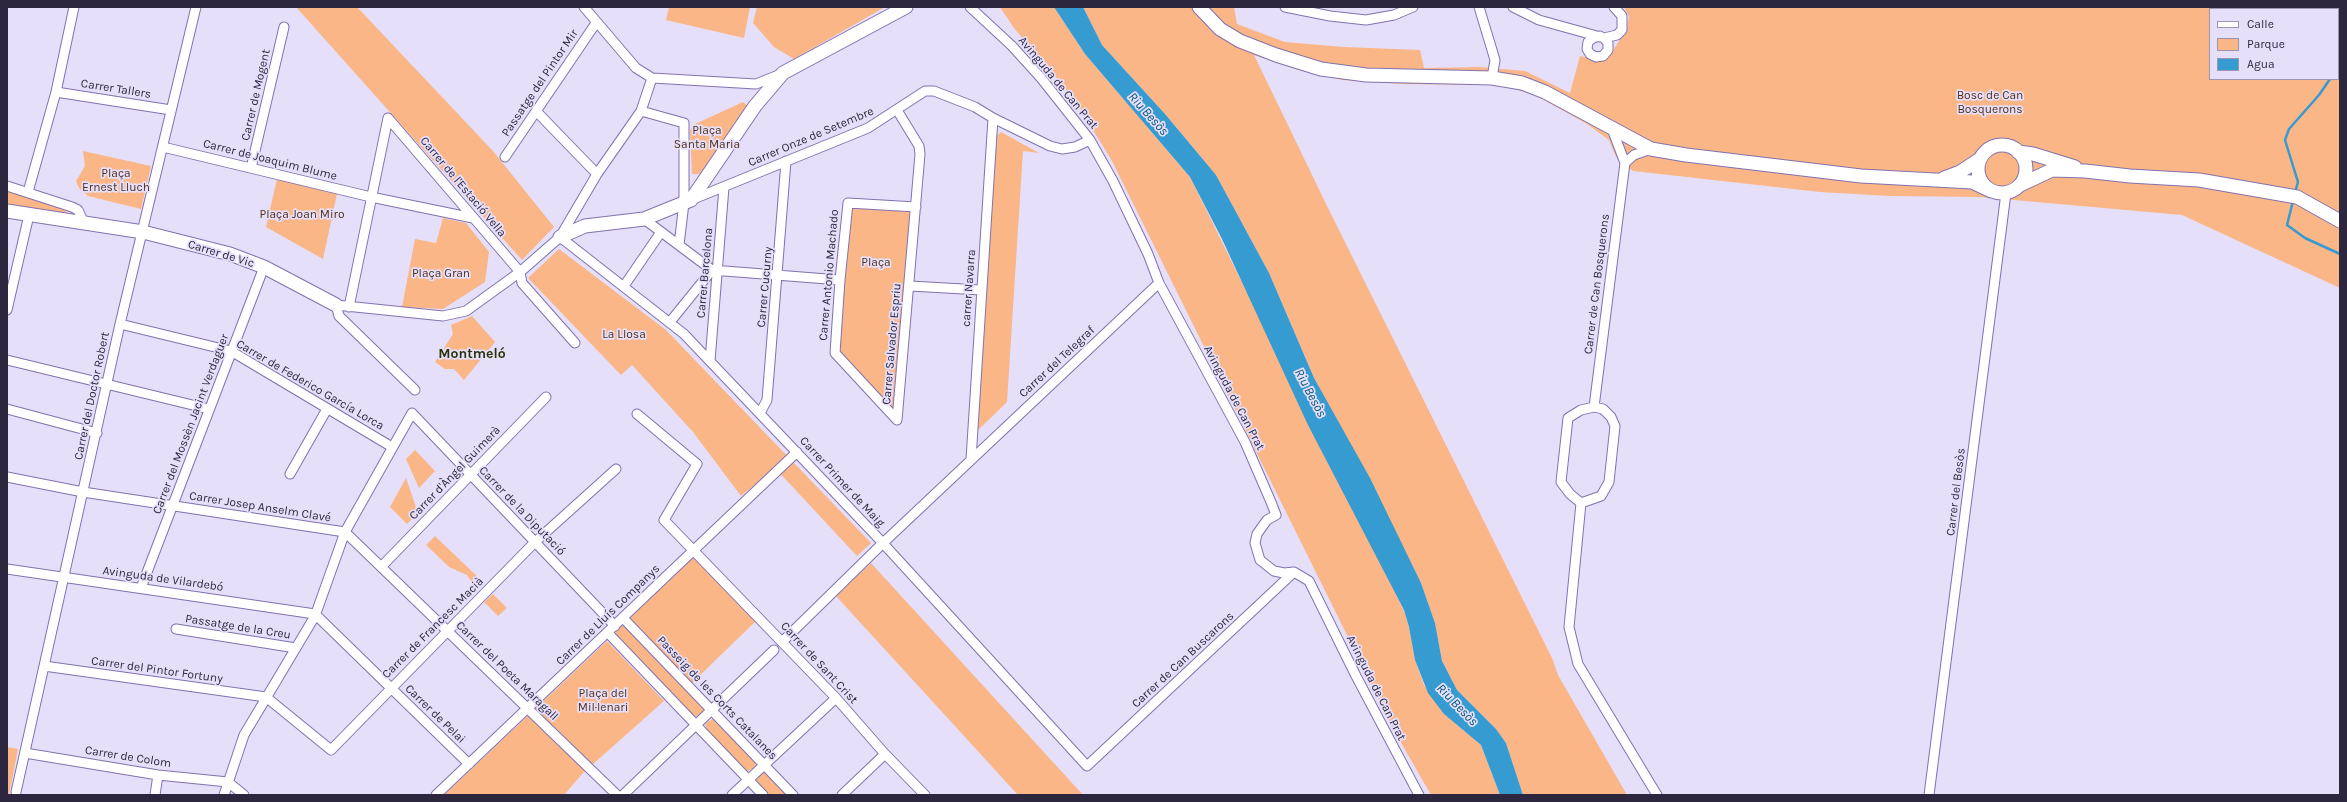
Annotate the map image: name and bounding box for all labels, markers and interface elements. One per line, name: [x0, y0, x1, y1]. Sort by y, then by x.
legend: [2209, 8, 2339, 80]
text: Calle: [2247, 17, 2274, 31]
street label: Passatge del Pintor Mir: [499, 27, 581, 139]
street label: Avinguda de Can Prat: [1015, 34, 1101, 132]
text: Parque: [2247, 37, 2285, 51]
street label: Carrer de Mogent: [238, 48, 274, 142]
text: Agua: [2247, 57, 2275, 71]
street label: Carrer Tallers: [80, 76, 152, 102]
water label: Riu Besòs: [1125, 89, 1171, 139]
park label: Bosc de Can Bosquerons: [1957, 89, 2023, 117]
street label: Carrer Onze de Setembre: [746, 104, 876, 170]
park label: Plaça Santa Maria: [674, 124, 740, 152]
street label: Carrer de l'Estació Vella: [417, 134, 509, 240]
street label: Carrer de Joaquim Blume: [202, 136, 338, 184]
park label: Plaça Ernest Lluch: [82, 167, 150, 195]
park label: Plaça Joan Miro: [260, 208, 344, 222]
street label: Carrer Antonio Machado: [816, 209, 842, 341]
street label: Carrer de Can Bosquerons: [1581, 213, 1613, 355]
street label: Carrer Barcelona: [694, 227, 716, 319]
street label: Carrer de Vic: [186, 237, 256, 271]
street label: Carrer Cucurny: [754, 246, 776, 328]
street label: carrer Navarra: [959, 249, 979, 327]
park label: Plaça: [861, 256, 891, 270]
park label: Plaça Gran: [412, 267, 470, 281]
street label: Carrer Salvador Espriu: [880, 283, 904, 405]
street label: Carrer del Telegraf: [1016, 323, 1098, 401]
park label: La Llosa: [602, 328, 646, 342]
street label: Carrer del Doctor Robert: [71, 331, 113, 461]
street label: Carrer del Mossèn Jacint Verdaguer: [150, 332, 232, 516]
street label: Carrer de Federico García Lorca: [234, 337, 386, 433]
street label: Avinguda de Can Prat: [1200, 343, 1268, 453]
district label: Montmeló: [438, 346, 506, 362]
water label: Riu Besòs: [1291, 366, 1329, 420]
street label: Carrer d'Àngel Guimerà: [406, 423, 504, 523]
street label: Carrer Primer de Maig: [796, 434, 888, 530]
street label: Carrer del Besòs: [1943, 447, 1969, 537]
street label: Carrer de la Diputació: [476, 464, 568, 558]
street label: Carrer Josep Anselm Clavé: [188, 489, 332, 525]
street label: Carrer de Lluís Companys: [553, 562, 663, 668]
street label: Avinguda de Vilardebó: [102, 563, 224, 595]
street label: Carrer de Francesc Macià: [379, 574, 487, 682]
street label: Carrer de Can Buscarons: [1129, 609, 1237, 711]
street label: Passatge de la Creu: [184, 612, 292, 642]
street label: Carrer del Poeta Maragall: [453, 618, 561, 724]
street label: Carrer de Sant Crist: [777, 619, 861, 707]
street label: Passeig de les Corts Catalanes: [654, 633, 780, 763]
street label: Avinguda de Can Prat: [1343, 633, 1409, 743]
street label: Carrer del Pintor Fortuny: [90, 654, 224, 686]
water label: Riu Besòs: [1433, 681, 1481, 729]
street label: Carrer de Pelai: [402, 682, 468, 746]
park label: Plaça del Mil·lenari: [578, 687, 628, 715]
street label: Carrer de Colom: [84, 743, 172, 771]

